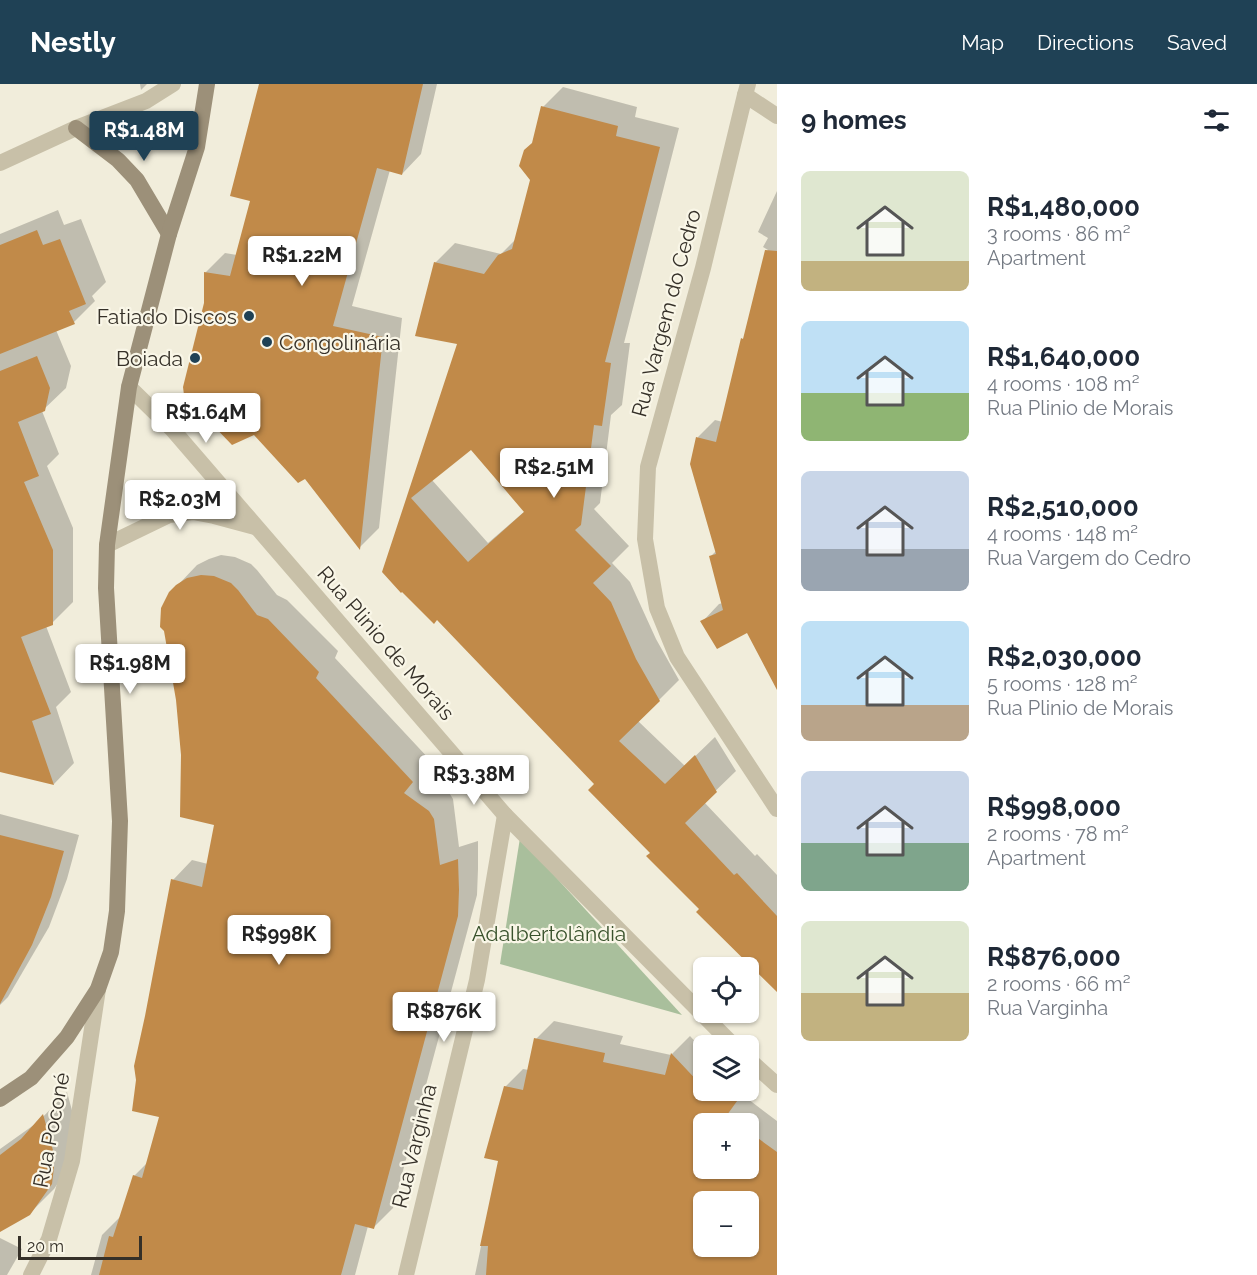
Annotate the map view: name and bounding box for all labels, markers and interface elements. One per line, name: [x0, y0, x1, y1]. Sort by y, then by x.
text: Nestly: [30, 26, 116, 59]
text: Map: [961, 30, 1004, 55]
text: Directions: [1037, 30, 1134, 55]
text: Saved: [1167, 30, 1227, 55]
icon: filters: [1200, 104, 1233, 137]
text: 9 homes: [801, 105, 907, 135]
pin: R$1.48M: [89, 111, 199, 162]
text: R$1.48M: [103, 118, 185, 142]
text: R$1,480,000: [987, 192, 1140, 222]
icon: home: [849, 195, 921, 267]
street label: Rua Vargem do Cedro: [626, 206, 706, 420]
text: 3 rooms · 86 m²: [987, 222, 1130, 246]
pin: R$1.22M: [247, 236, 357, 287]
text: R$1.22M: [262, 243, 342, 267]
text: Apartment: [987, 246, 1086, 270]
place label: Fatiado Discos: [97, 304, 237, 329]
marker: Fatiado Discos: [242, 309, 256, 323]
place label: Congolinária: [279, 330, 401, 355]
marker: Congolinária: [260, 335, 274, 349]
text: R$1,640,000: [987, 342, 1140, 372]
icon: home: [849, 345, 921, 417]
place label: Boiada: [116, 346, 183, 371]
marker: Boiada: [188, 351, 202, 365]
text: 4 rooms · 108 m²: [987, 372, 1139, 396]
pin: R$1.64M: [151, 393, 261, 444]
text: Rua Plinio de Morais: [987, 396, 1174, 420]
text: R$1.64M: [165, 400, 247, 424]
pin: R$2.51M: [499, 448, 609, 499]
text: R$2.51M: [514, 455, 594, 479]
pin: R$2.03M: [125, 480, 235, 531]
text: R$2.03M: [139, 487, 221, 511]
text: R$2,510,000: [987, 492, 1139, 522]
icon: home: [849, 495, 921, 567]
text: 4 rooms · 148 m²: [987, 522, 1138, 546]
text: Rua Vargem do Cedro: [987, 546, 1191, 570]
street label: Rua Plinio de Morais: [312, 561, 460, 725]
text: R$2,030,000: [987, 642, 1142, 672]
pin: R$1.98M: [75, 644, 185, 695]
icon: home: [849, 645, 921, 717]
text: R$1.98M: [89, 651, 171, 675]
text: 5 rooms · 128 m²: [987, 672, 1138, 696]
text: Rua Plinio de Morais: [987, 696, 1174, 720]
pin: R$3.38M: [419, 755, 529, 806]
text: R$3.38M: [433, 762, 515, 786]
text: R$998,000: [987, 792, 1121, 822]
icon: home: [849, 795, 921, 867]
text: 2 rooms · 78 m²: [987, 822, 1129, 846]
text: Apartment: [987, 846, 1086, 870]
pin: R$998K: [230, 915, 328, 966]
park label: Adalbertolândia: [472, 921, 626, 946]
text: R$998K: [242, 922, 317, 946]
text: R$876,000: [987, 942, 1121, 972]
icon: home: [849, 945, 921, 1017]
map controls: [693, 957, 759, 1257]
button: locate: [693, 957, 759, 1023]
text: 2 rooms · 66 m²: [987, 972, 1130, 996]
pin: R$876K: [395, 992, 493, 1043]
text: Rua Varginha: [987, 996, 1108, 1020]
text: R$876K: [407, 999, 481, 1023]
button: layers: [693, 1035, 759, 1101]
street label: Rua Poconé: [28, 1070, 74, 1190]
street label: Rua Varginha: [386, 1081, 442, 1211]
button: +: [693, 1113, 759, 1179]
button: −: [693, 1191, 759, 1257]
scale bar: [18, 1233, 142, 1260]
text: 20 m: [27, 1237, 64, 1256]

